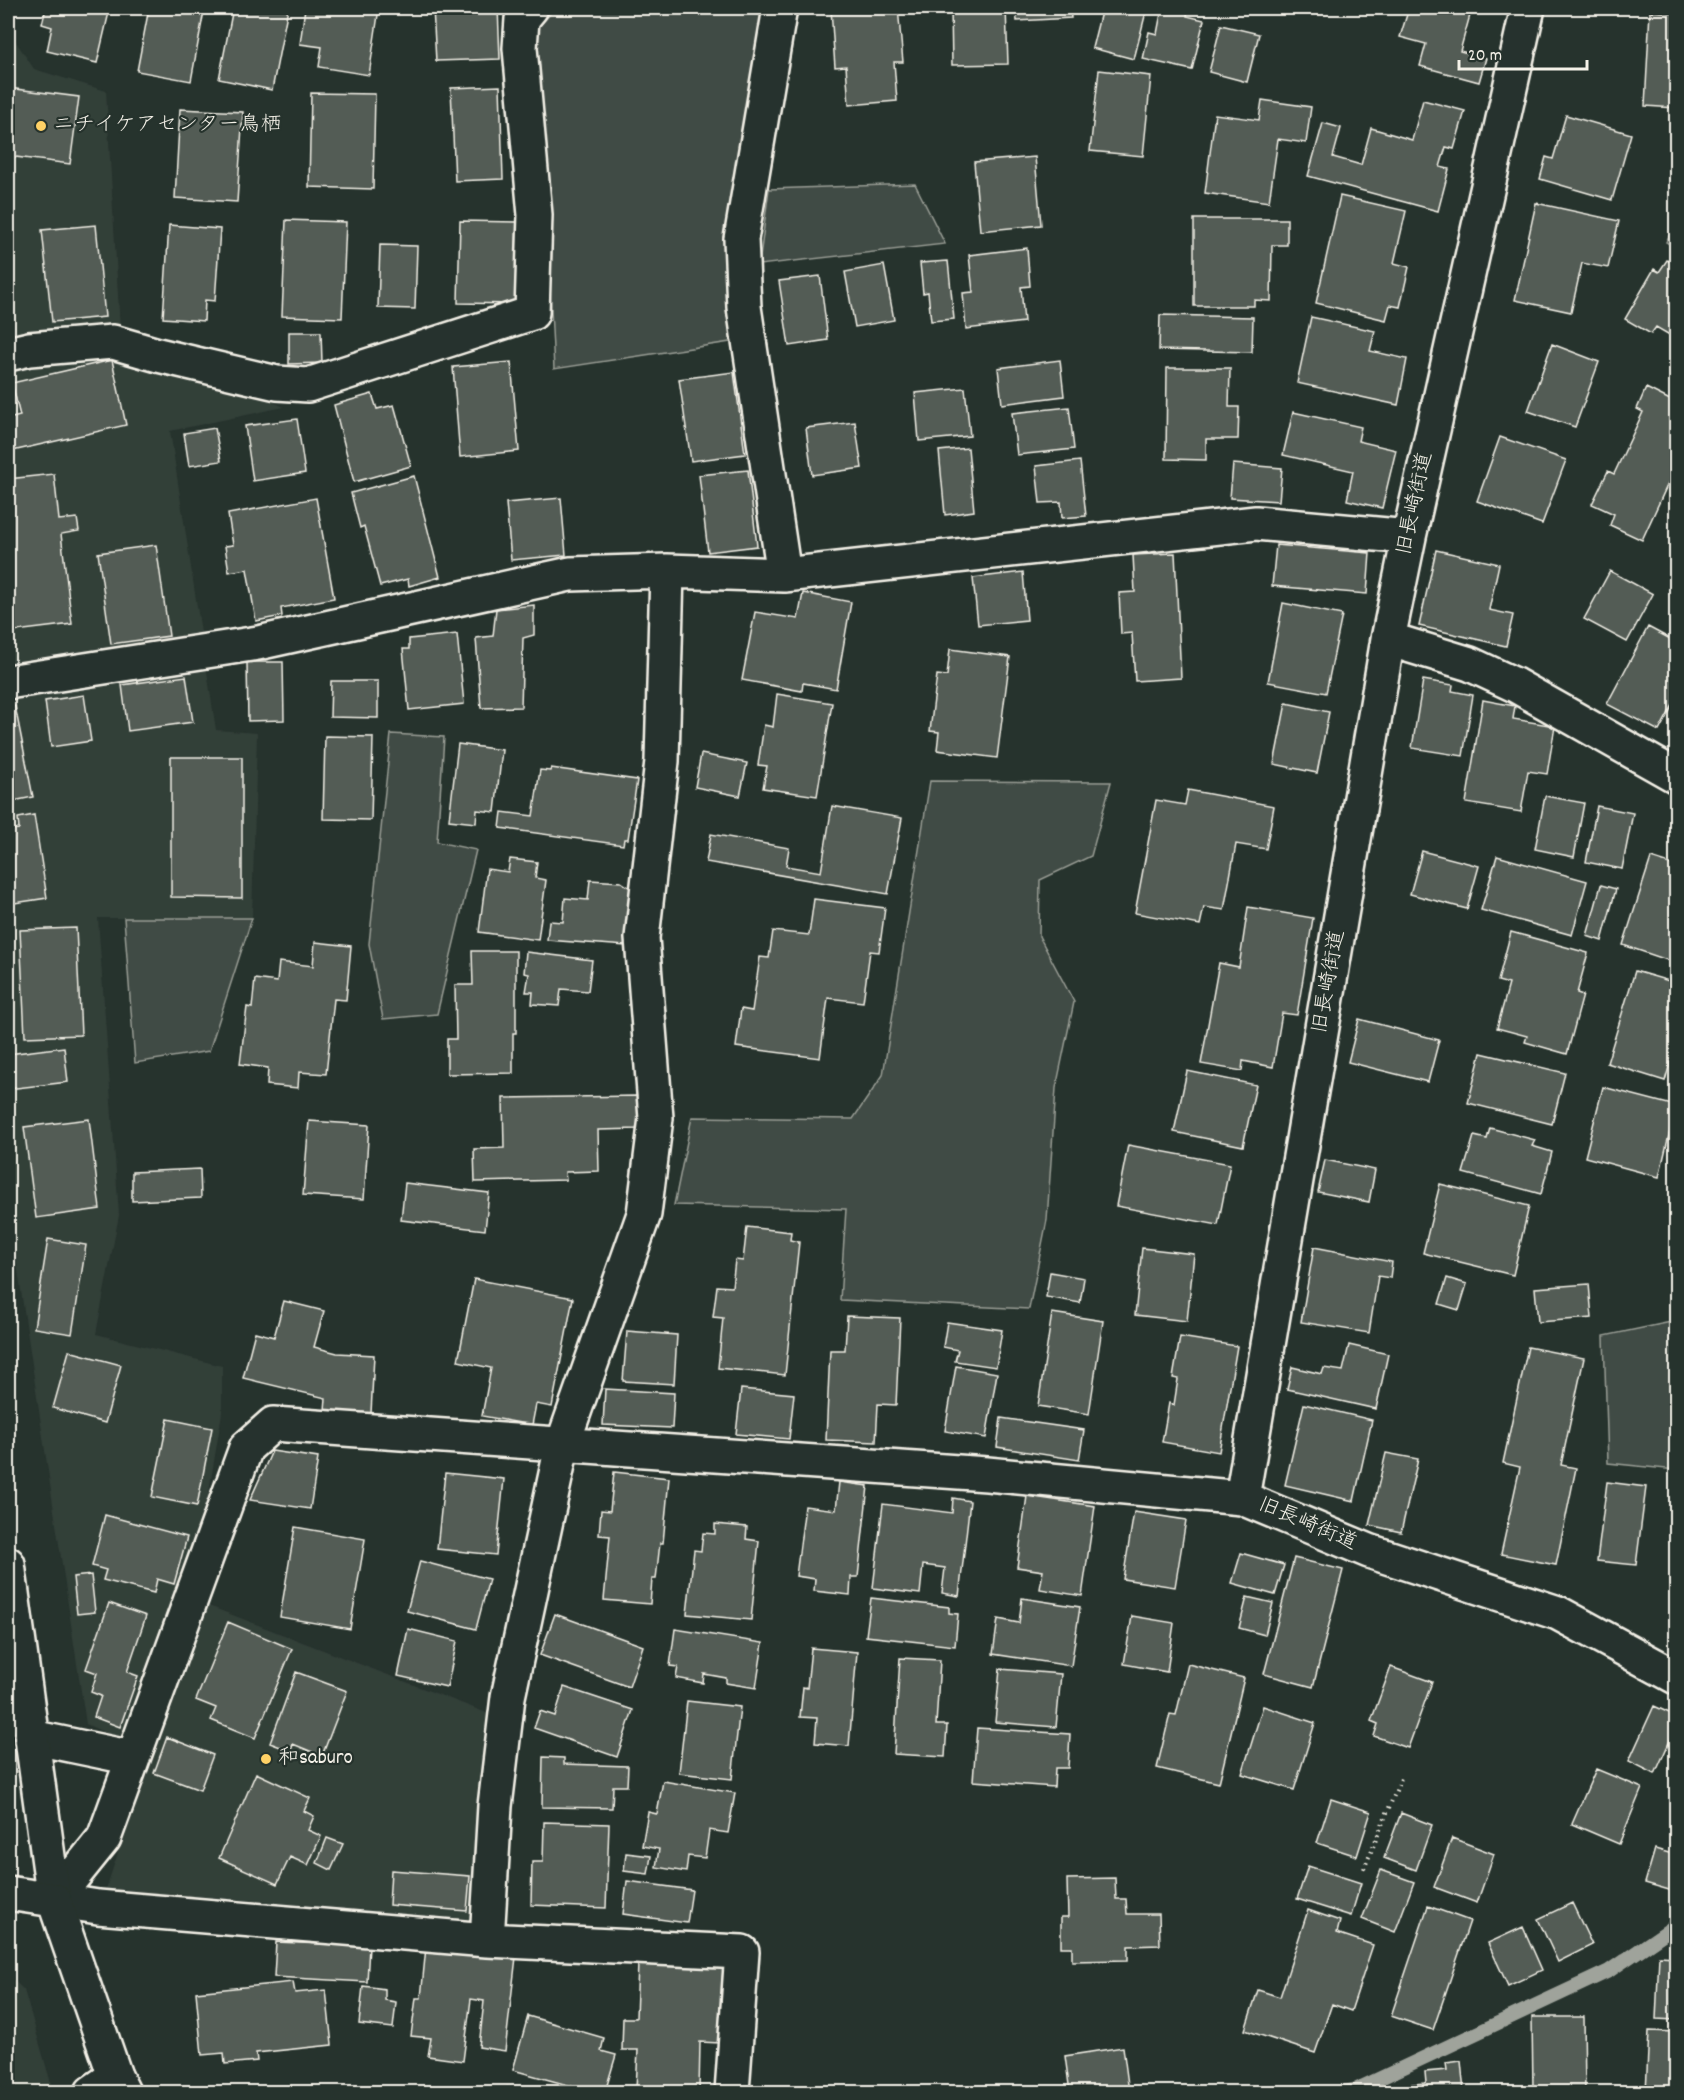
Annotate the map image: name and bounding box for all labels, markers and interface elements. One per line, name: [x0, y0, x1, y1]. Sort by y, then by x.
scale bar: [1459, 33, 1586, 71]
text: 20 m: [1468, 44, 1502, 69]
place label: ニチイケアセンター鳥栖: [53, 111, 281, 141]
marker: ニチイケアセンター鳥栖: [34, 119, 48, 133]
street label: 旧長崎街道: [1390, 450, 1442, 558]
street label: 旧長崎街道: [1306, 928, 1354, 1036]
street label: 旧長崎街道: [1253, 1491, 1361, 1559]
place label: 和saburo: [278, 1744, 353, 1774]
marker: 和saburo: [259, 1752, 273, 1766]

